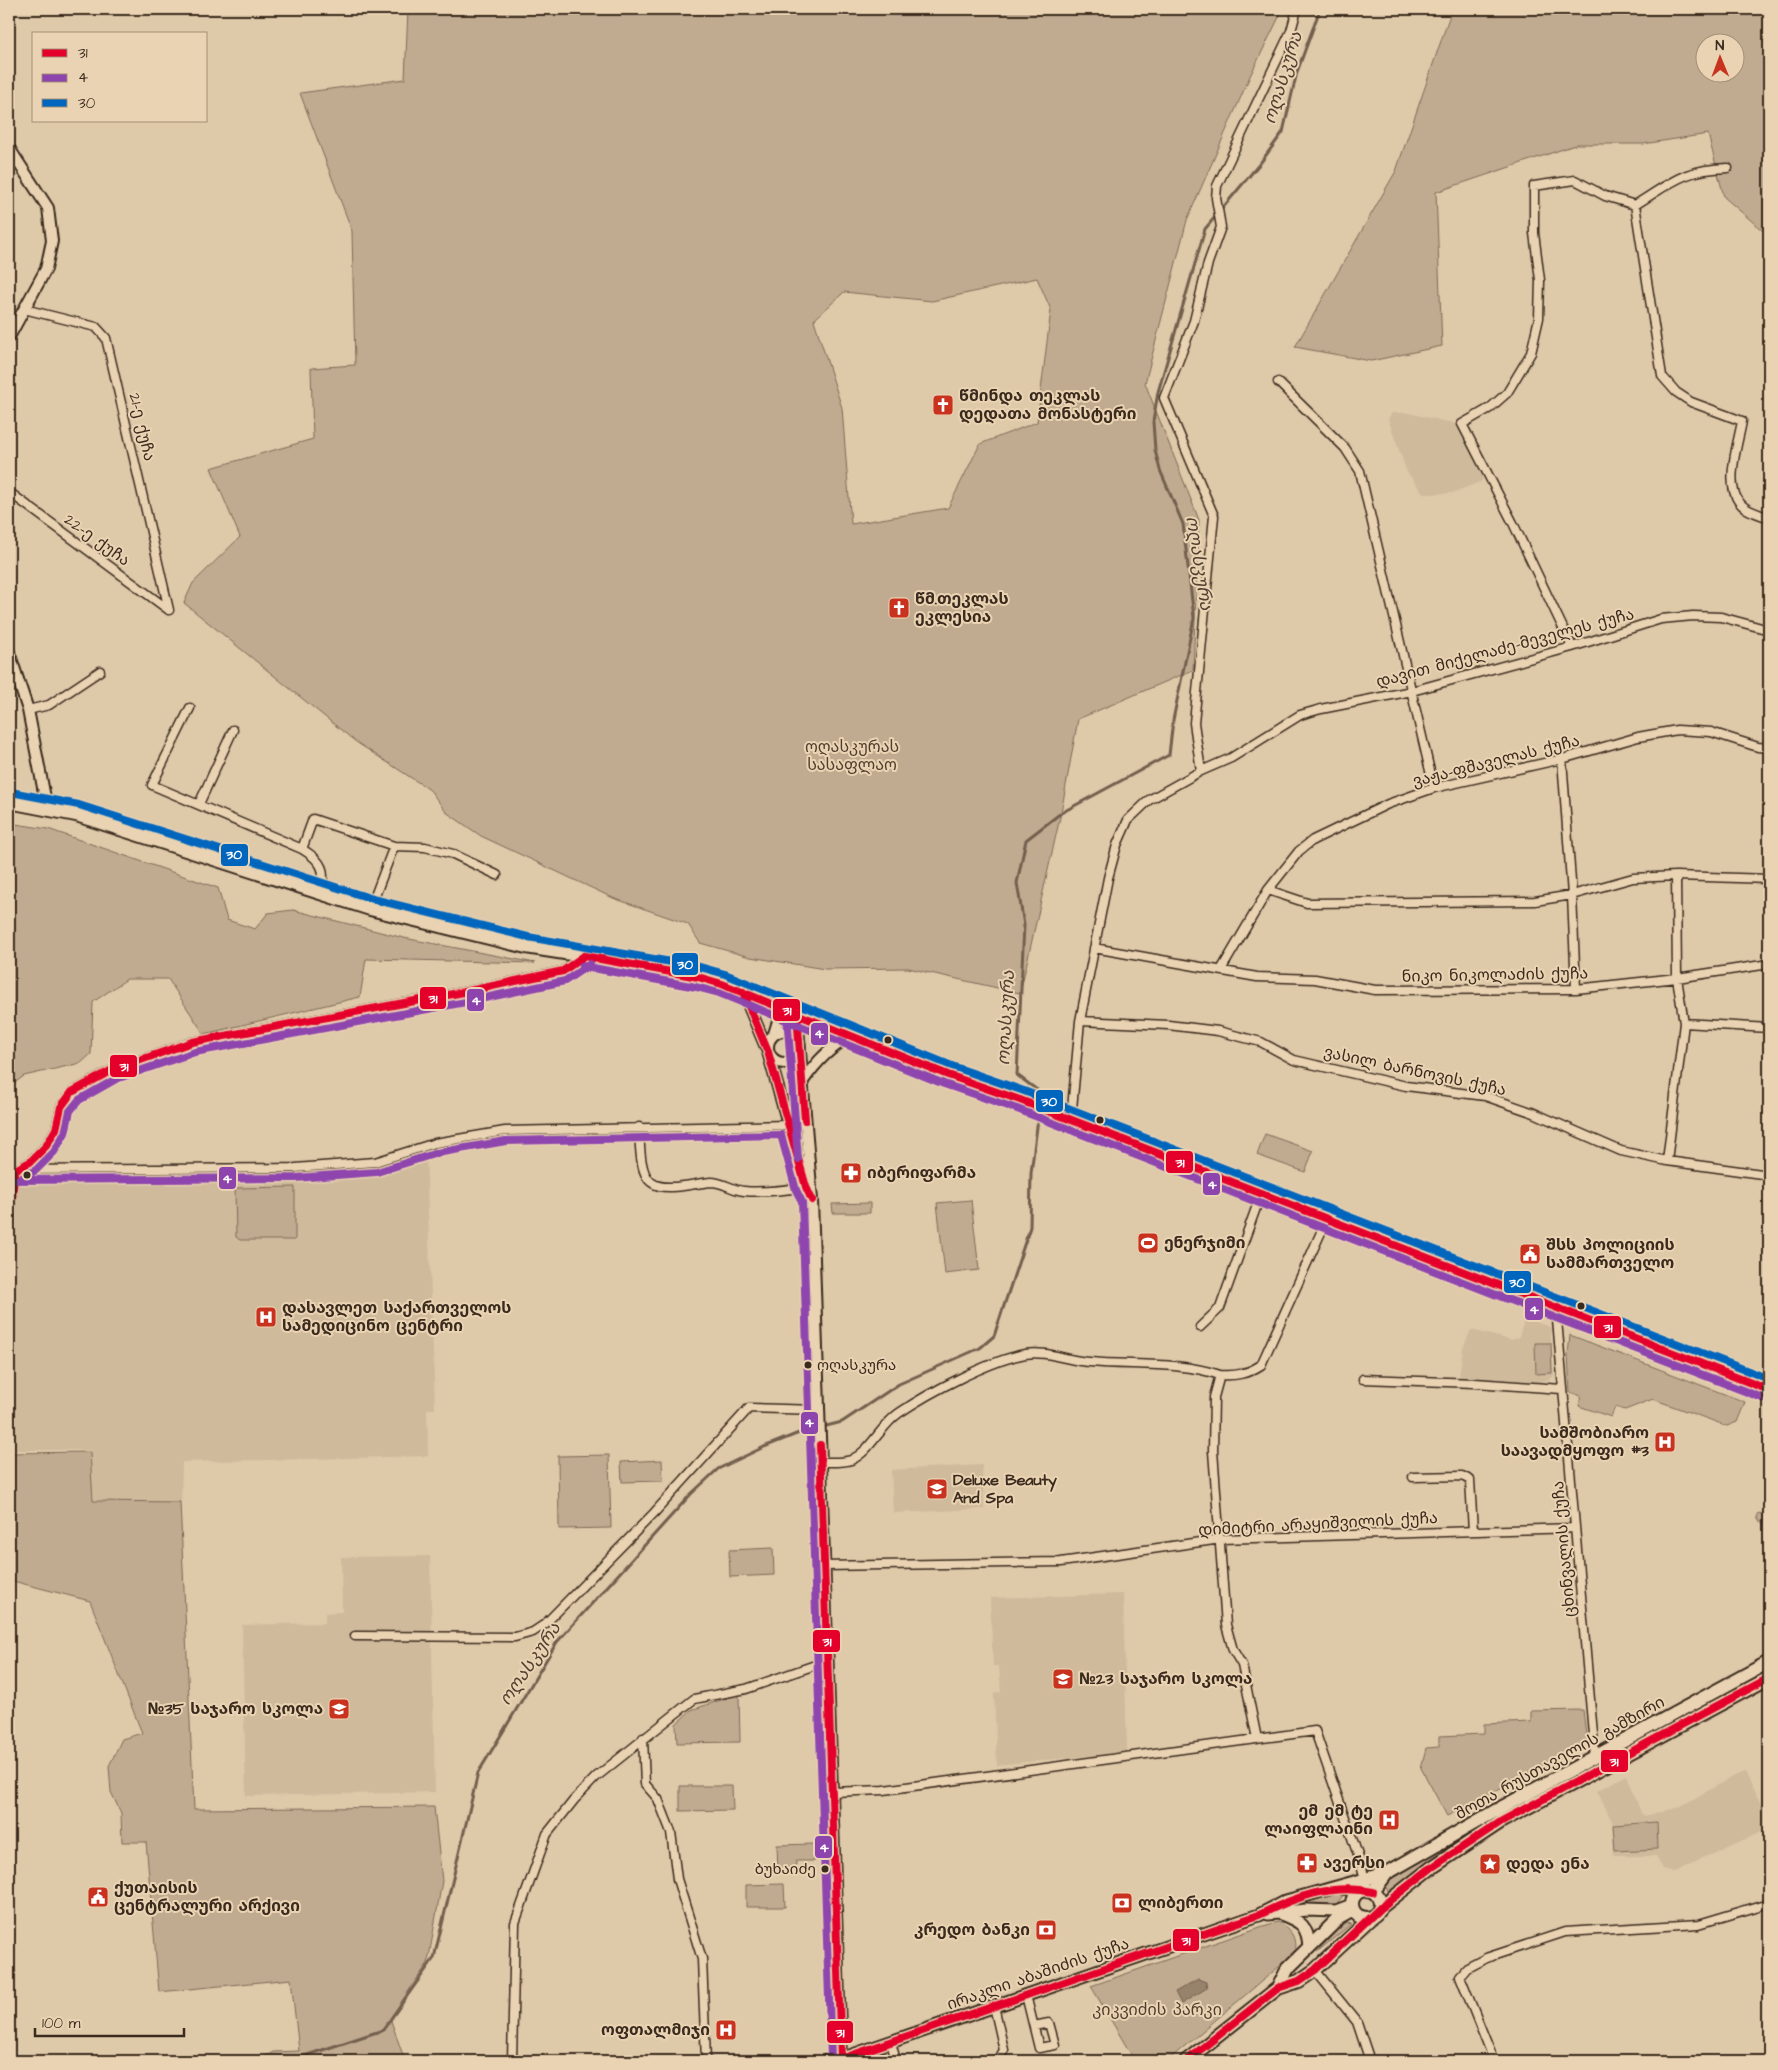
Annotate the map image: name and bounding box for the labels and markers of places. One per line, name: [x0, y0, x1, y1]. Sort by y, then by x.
place label: წმინდა თეკლას დედათა მონასტერი: [959, 385, 1136, 425]
church icon: წმინდა თეკლას დედათა მონასტერი: [931, 393, 955, 417]
place label: წმ.თეკლას ეკლესია: [915, 588, 1009, 628]
church icon: წმ.თეკლას ეკლესია: [887, 596, 911, 620]
unlabelled marker: [883, 1035, 893, 1045]
unlabelled marker: [1095, 1115, 1105, 1125]
pharmacy icon: იბერიფარმა: [839, 1161, 863, 1185]
place label: იბერიფარმა: [867, 1162, 976, 1184]
unlabelled marker: [22, 1170, 32, 1180]
sports icon: ენერჯიმი: [1136, 1231, 1160, 1255]
place label: ენერჯიმი: [1164, 1232, 1245, 1254]
place label: შსს პოლიციის სამმართველო: [1546, 1234, 1675, 1274]
public building icon: შსს პოლიციის სამმართველო: [1518, 1242, 1542, 1266]
place label: დასავლეთ საქართველოს სამედიცინო ცენტრი: [282, 1297, 511, 1337]
unlabelled marker: [1576, 1301, 1586, 1311]
hospital icon: დასავლეთ საქართველოს სამედიცინო ცენტრი: [254, 1305, 278, 1329]
place label: ოღასკურა: [817, 1355, 896, 1376]
marker: ოღასკურა: [803, 1360, 813, 1370]
place label: სამშობიარო საავადმყოფო #3: [1501, 1422, 1650, 1462]
hospital icon: სამშობიარო საავადმყოფო #3: [1653, 1430, 1677, 1454]
place label: Deluxe Beauty And Spa: [953, 1469, 1057, 1509]
school or university icon: Deluxe Beauty And Spa: [925, 1477, 949, 1501]
school or university icon: №23 საჯარო სკოლა: [1051, 1667, 1075, 1691]
place label: №23 საჯარო სკოლა: [1079, 1668, 1252, 1690]
school or university icon: №35 საჯარო სკოლა: [327, 1697, 351, 1721]
place label: №35 საჯარო სკოლა: [147, 1698, 323, 1720]
place label: ემ ემ ტე ლაიფლაინი: [1264, 1800, 1373, 1840]
hospital icon: ემ ემ ტე ლაიფლაინი: [1377, 1808, 1401, 1832]
pharmacy icon: ავერსი: [1295, 1851, 1319, 1875]
place label: ავერსი: [1323, 1852, 1385, 1874]
place icon: დედა ენა: [1478, 1852, 1502, 1876]
place label: დედა ენა: [1506, 1853, 1590, 1875]
place label: ბუხაიძე: [755, 1859, 816, 1880]
marker: ბუხაიძე: [820, 1864, 830, 1874]
place label: ქუთაისის ცენტრალური არქივი: [114, 1877, 300, 1917]
public building icon: ქუთაისის ცენტრალური არქივი: [86, 1885, 110, 1909]
bank icon: ლიბერთი: [1110, 1891, 1134, 1915]
place label: ლიბერთი: [1138, 1892, 1224, 1914]
bank icon: კრედო ბანკი: [1034, 1918, 1058, 1942]
place label: კრედო ბანკი: [914, 1919, 1030, 1941]
hospital icon: ოფთალმიჯი: [714, 2018, 738, 2042]
place label: ოფთალმიჯი: [601, 2019, 710, 2041]

